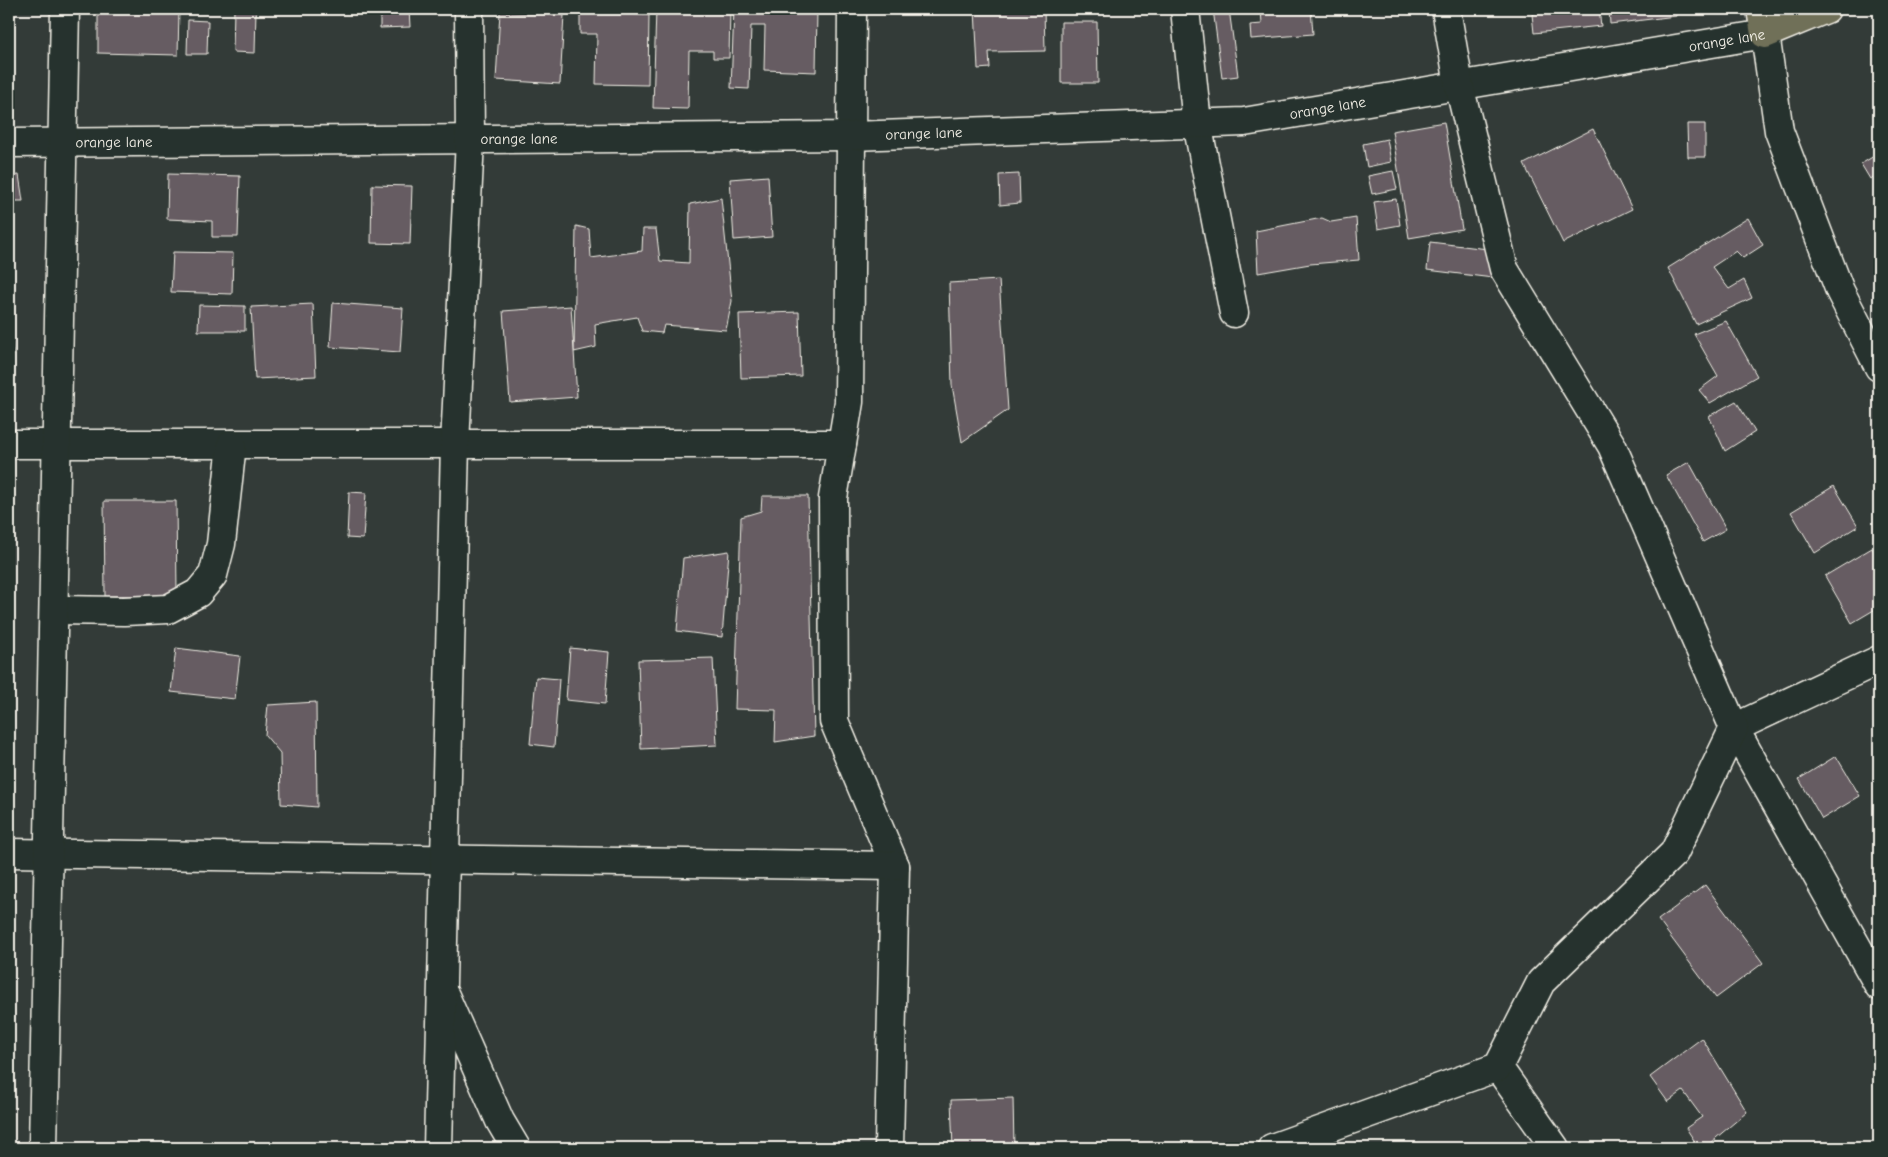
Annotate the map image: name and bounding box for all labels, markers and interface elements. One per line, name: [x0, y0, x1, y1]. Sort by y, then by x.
street label: orange lane: [1687, 25, 1767, 56]
street label: orange lane: [1288, 93, 1367, 123]
street label: orange lane: [885, 123, 963, 144]
street label: orange lane: [480, 129, 558, 148]
street label: orange lane: [75, 133, 153, 151]

